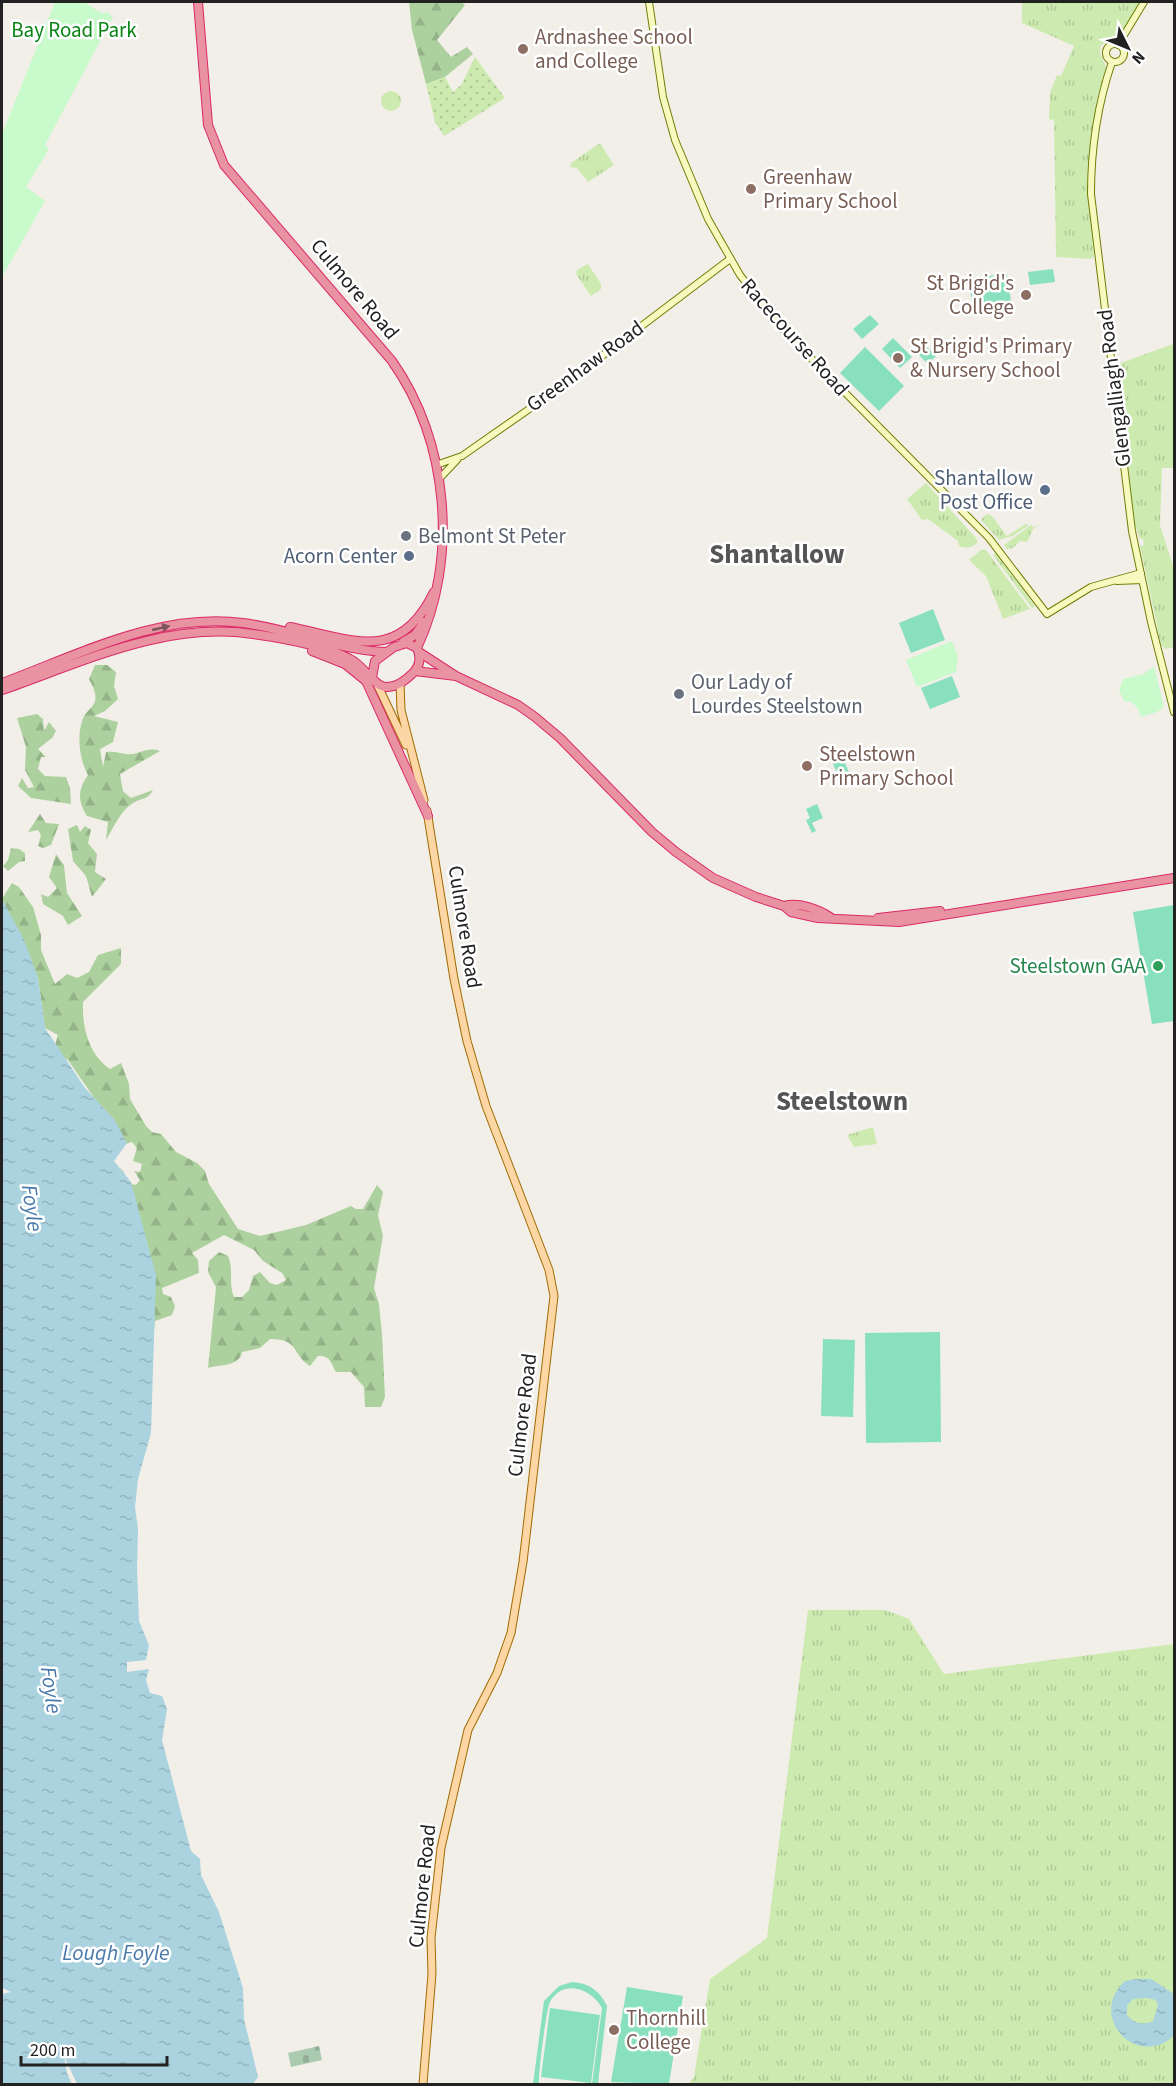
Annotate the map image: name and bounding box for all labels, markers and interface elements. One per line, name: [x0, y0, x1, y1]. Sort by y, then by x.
park label: Bay Road Park: [11, 15, 137, 45]
north arrow: [1098, 18, 1158, 78]
place label: Ardnashee School and College: [535, 22, 693, 76]
marker: Ardnashee School and College: [516, 42, 530, 56]
text: N: [1127, 46, 1150, 69]
place label: Greenhaw Primary School: [763, 162, 898, 216]
marker: Greenhaw Primary School: [744, 182, 758, 196]
street label: Culmore Road: [304, 232, 406, 346]
place label: St Brigid's College: [926, 268, 1014, 322]
street label: Racecourse Road: [734, 271, 856, 403]
marker: St Brigid's College: [1019, 288, 1033, 302]
street label: Glengalliagh Road: [1089, 307, 1139, 469]
street label: Greenhaw Road: [520, 313, 650, 419]
place label: St Brigid's Primary & Nursery School: [910, 331, 1072, 385]
marker: St Brigid's Primary & Nursery School: [891, 351, 905, 365]
place label: Shantallow Post Office: [934, 463, 1033, 517]
marker: Shantallow Post Office: [1038, 483, 1052, 497]
place label: Belmont St Peter: [418, 521, 567, 551]
marker: Belmont St Peter: [399, 529, 413, 543]
district label: Shantallow: [709, 535, 845, 574]
place label: Acorn Center: [284, 541, 398, 571]
marker: Acorn Center: [402, 549, 416, 563]
one-way arrow: [152, 622, 170, 632]
place label: Our Lady of Lourdes Steelstown: [691, 667, 863, 721]
marker: Our Lady of Lourdes Steelstown: [672, 687, 686, 701]
place label: Steelstown Primary School: [819, 739, 954, 793]
marker: Steelstown Primary School: [800, 759, 814, 773]
street label: Culmore Road: [440, 863, 490, 991]
place label: Steelstown GAA: [1009, 951, 1147, 981]
marker: Steelstown GAA: [1151, 959, 1165, 973]
district label: Steelstown: [776, 1082, 908, 1121]
water label: Foyle: [13, 1183, 51, 1234]
street label: Culmore Road: [500, 1352, 544, 1478]
water label: Foyle: [32, 1665, 70, 1716]
street label: Culmore Road: [401, 1823, 443, 1949]
water label: Lough Foyle: [62, 1937, 170, 1969]
place label: Thornhill College: [626, 2003, 706, 2057]
marker: Thornhill College: [607, 2023, 621, 2037]
scale bar: [21, 2029, 166, 2067]
text: 200 m: [30, 2038, 75, 2063]

